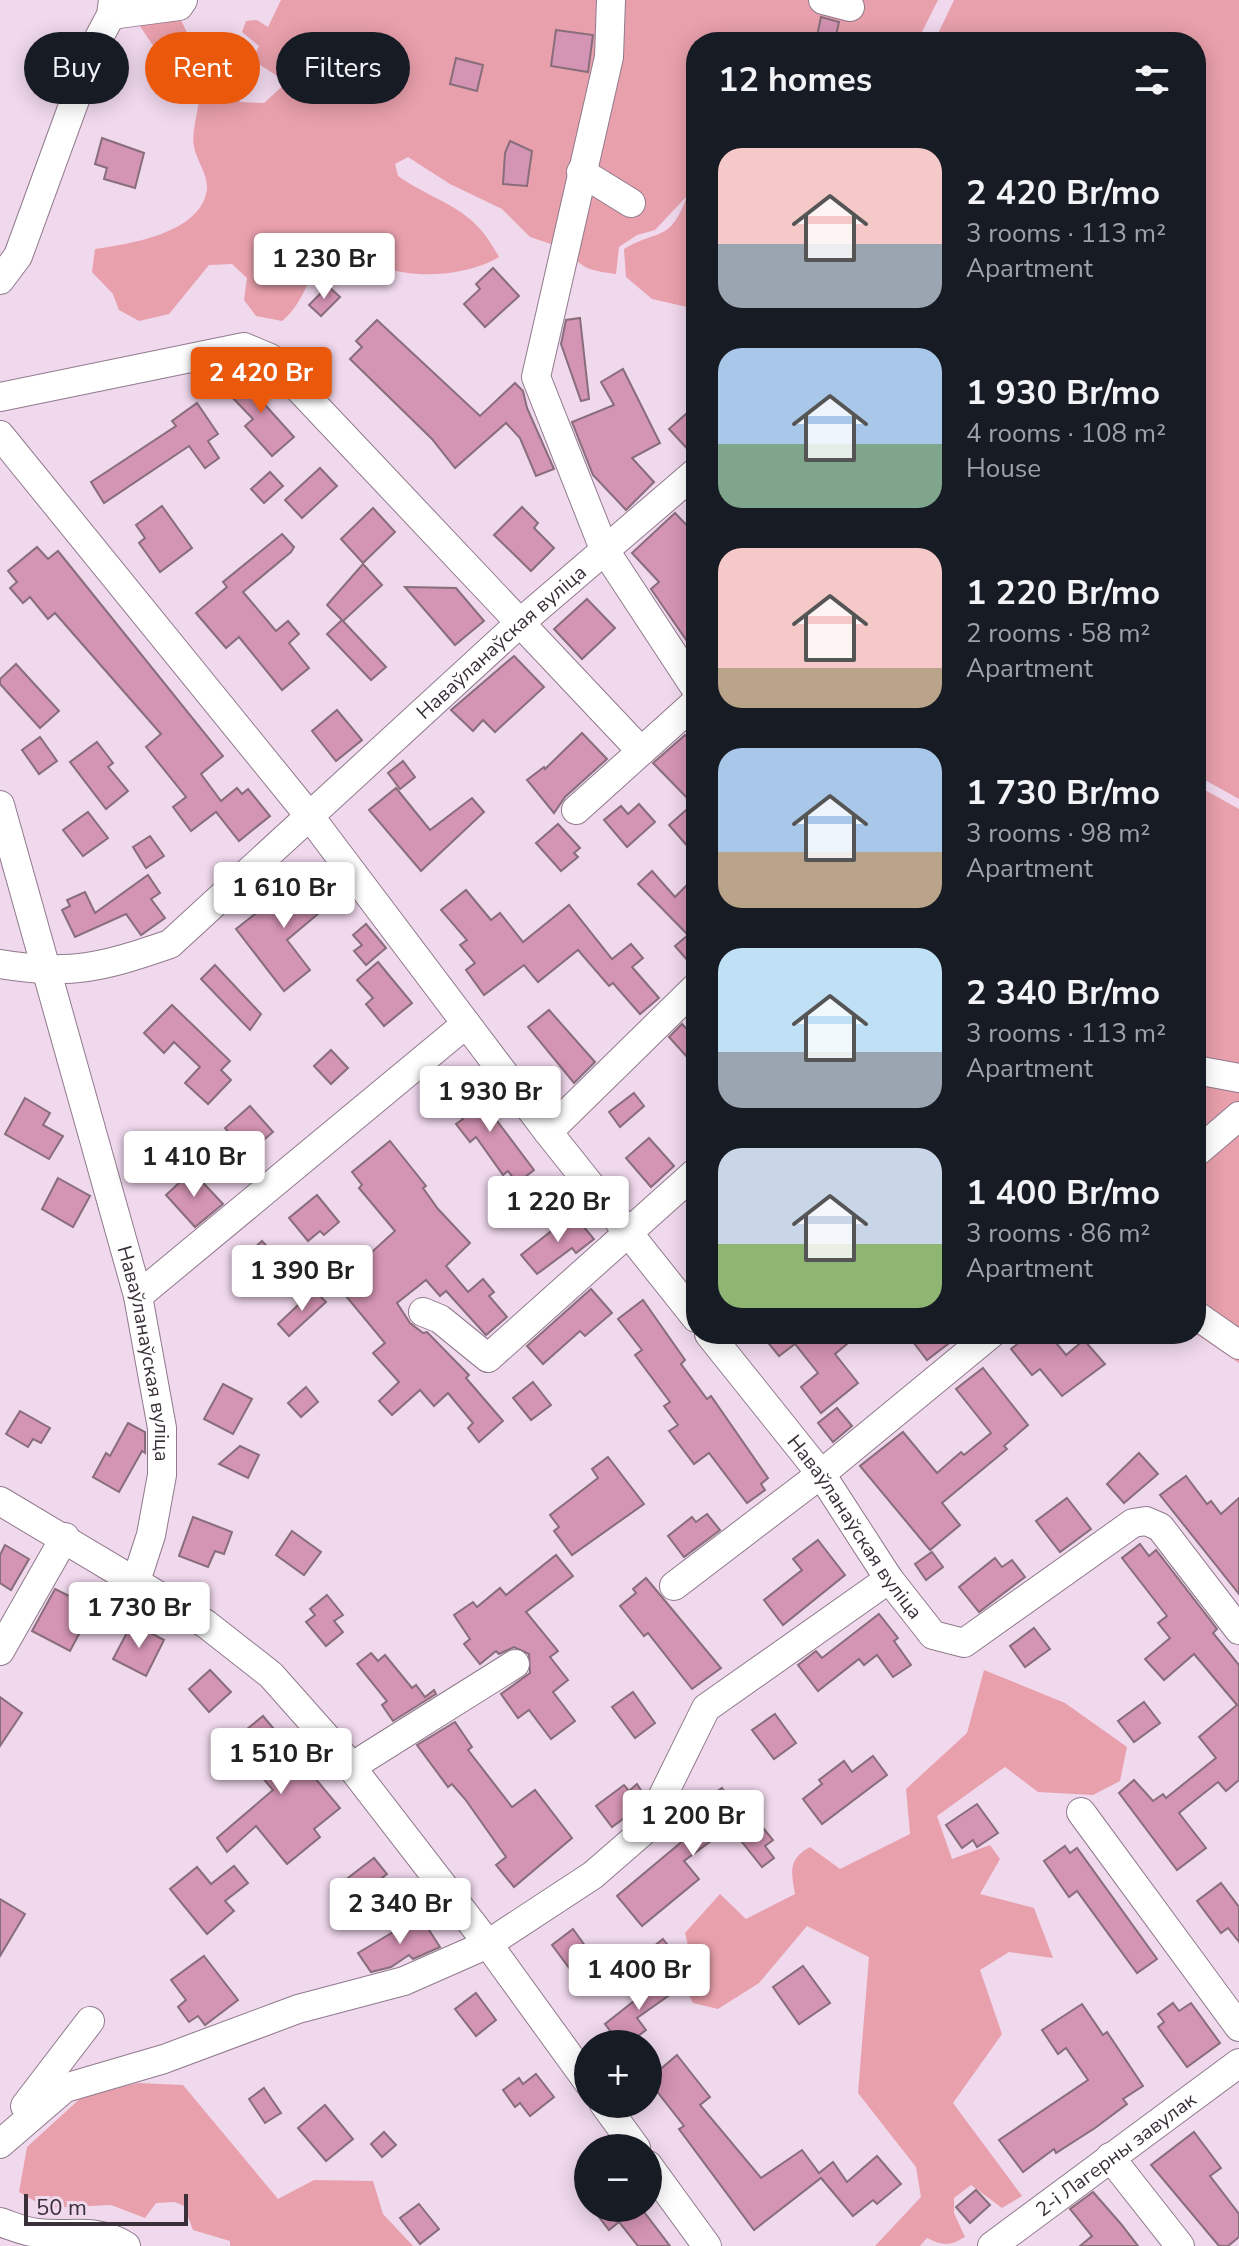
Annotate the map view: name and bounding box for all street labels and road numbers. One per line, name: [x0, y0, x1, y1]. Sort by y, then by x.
street label: Наваўланаўская вуліца: [411, 559, 592, 725]
street label: Наваўланаўская вуліца: [111, 1243, 175, 1462]
street label: Наваўланаўская вуліца: [781, 1429, 928, 1625]
street label: 2-і Лагерны завулак: [1030, 2086, 1202, 2223]

